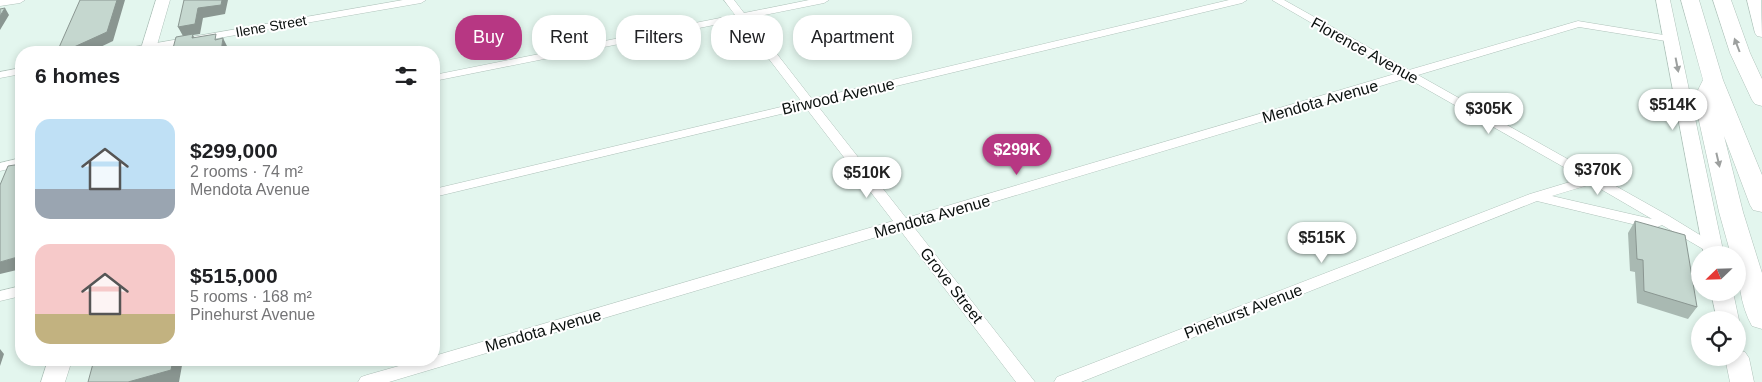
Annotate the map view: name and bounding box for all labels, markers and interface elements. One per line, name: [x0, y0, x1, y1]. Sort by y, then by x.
street label: Ilene Street: [234, 12, 308, 40]
street label: Florence Avenue: [1308, 14, 1421, 87]
chip: Buy: [455, 15, 522, 60]
chip: Rent: [532, 15, 606, 60]
chip: Filters: [616, 15, 701, 60]
chip: New: [711, 15, 783, 60]
chip: Apartment: [793, 15, 912, 60]
one-way arrow: [1733, 38, 1741, 52]
one-way arrow: [1673, 57, 1681, 73]
icon: filters: [392, 62, 420, 90]
text: 6 homes: [35, 64, 120, 87]
street label: Birwood Avenue: [780, 75, 896, 118]
street label: Mendota Avenue: [1260, 77, 1380, 126]
pin: $514K: [1638, 88, 1708, 131]
pin: $305K: [1454, 92, 1524, 135]
text: $514K: [1649, 96, 1697, 113]
text: $305K: [1465, 100, 1513, 117]
pin: $299K: [982, 134, 1052, 176]
icon: home: [75, 139, 135, 199]
text: $299,000: [190, 139, 278, 162]
text: $299K: [993, 141, 1041, 158]
one-way arrow: [1714, 153, 1722, 168]
pin: $370K: [1563, 154, 1633, 196]
pin: $510K: [832, 156, 902, 199]
text: $370K: [1574, 161, 1622, 178]
text: 2 rooms · 74 m²: [190, 163, 303, 180]
text: $510K: [843, 164, 891, 181]
text: Mendota Avenue: [190, 181, 310, 198]
street label: Mendota Avenue: [872, 192, 992, 241]
pin: $515K: [1287, 222, 1357, 264]
text: $515K: [1298, 229, 1346, 246]
street label: Grove Street: [917, 244, 987, 327]
north arrow: [1691, 246, 1746, 301]
map controls: [1691, 246, 1746, 366]
icon: home: [75, 264, 135, 324]
text: $515,000: [190, 264, 278, 287]
street label: Pinehurst Avenue: [1182, 281, 1305, 342]
text: 5 rooms · 168 m²: [190, 288, 312, 305]
text: Pinehurst Avenue: [190, 306, 315, 323]
street label: Mendota Avenue: [483, 306, 603, 355]
button: locate: [1691, 311, 1746, 366]

